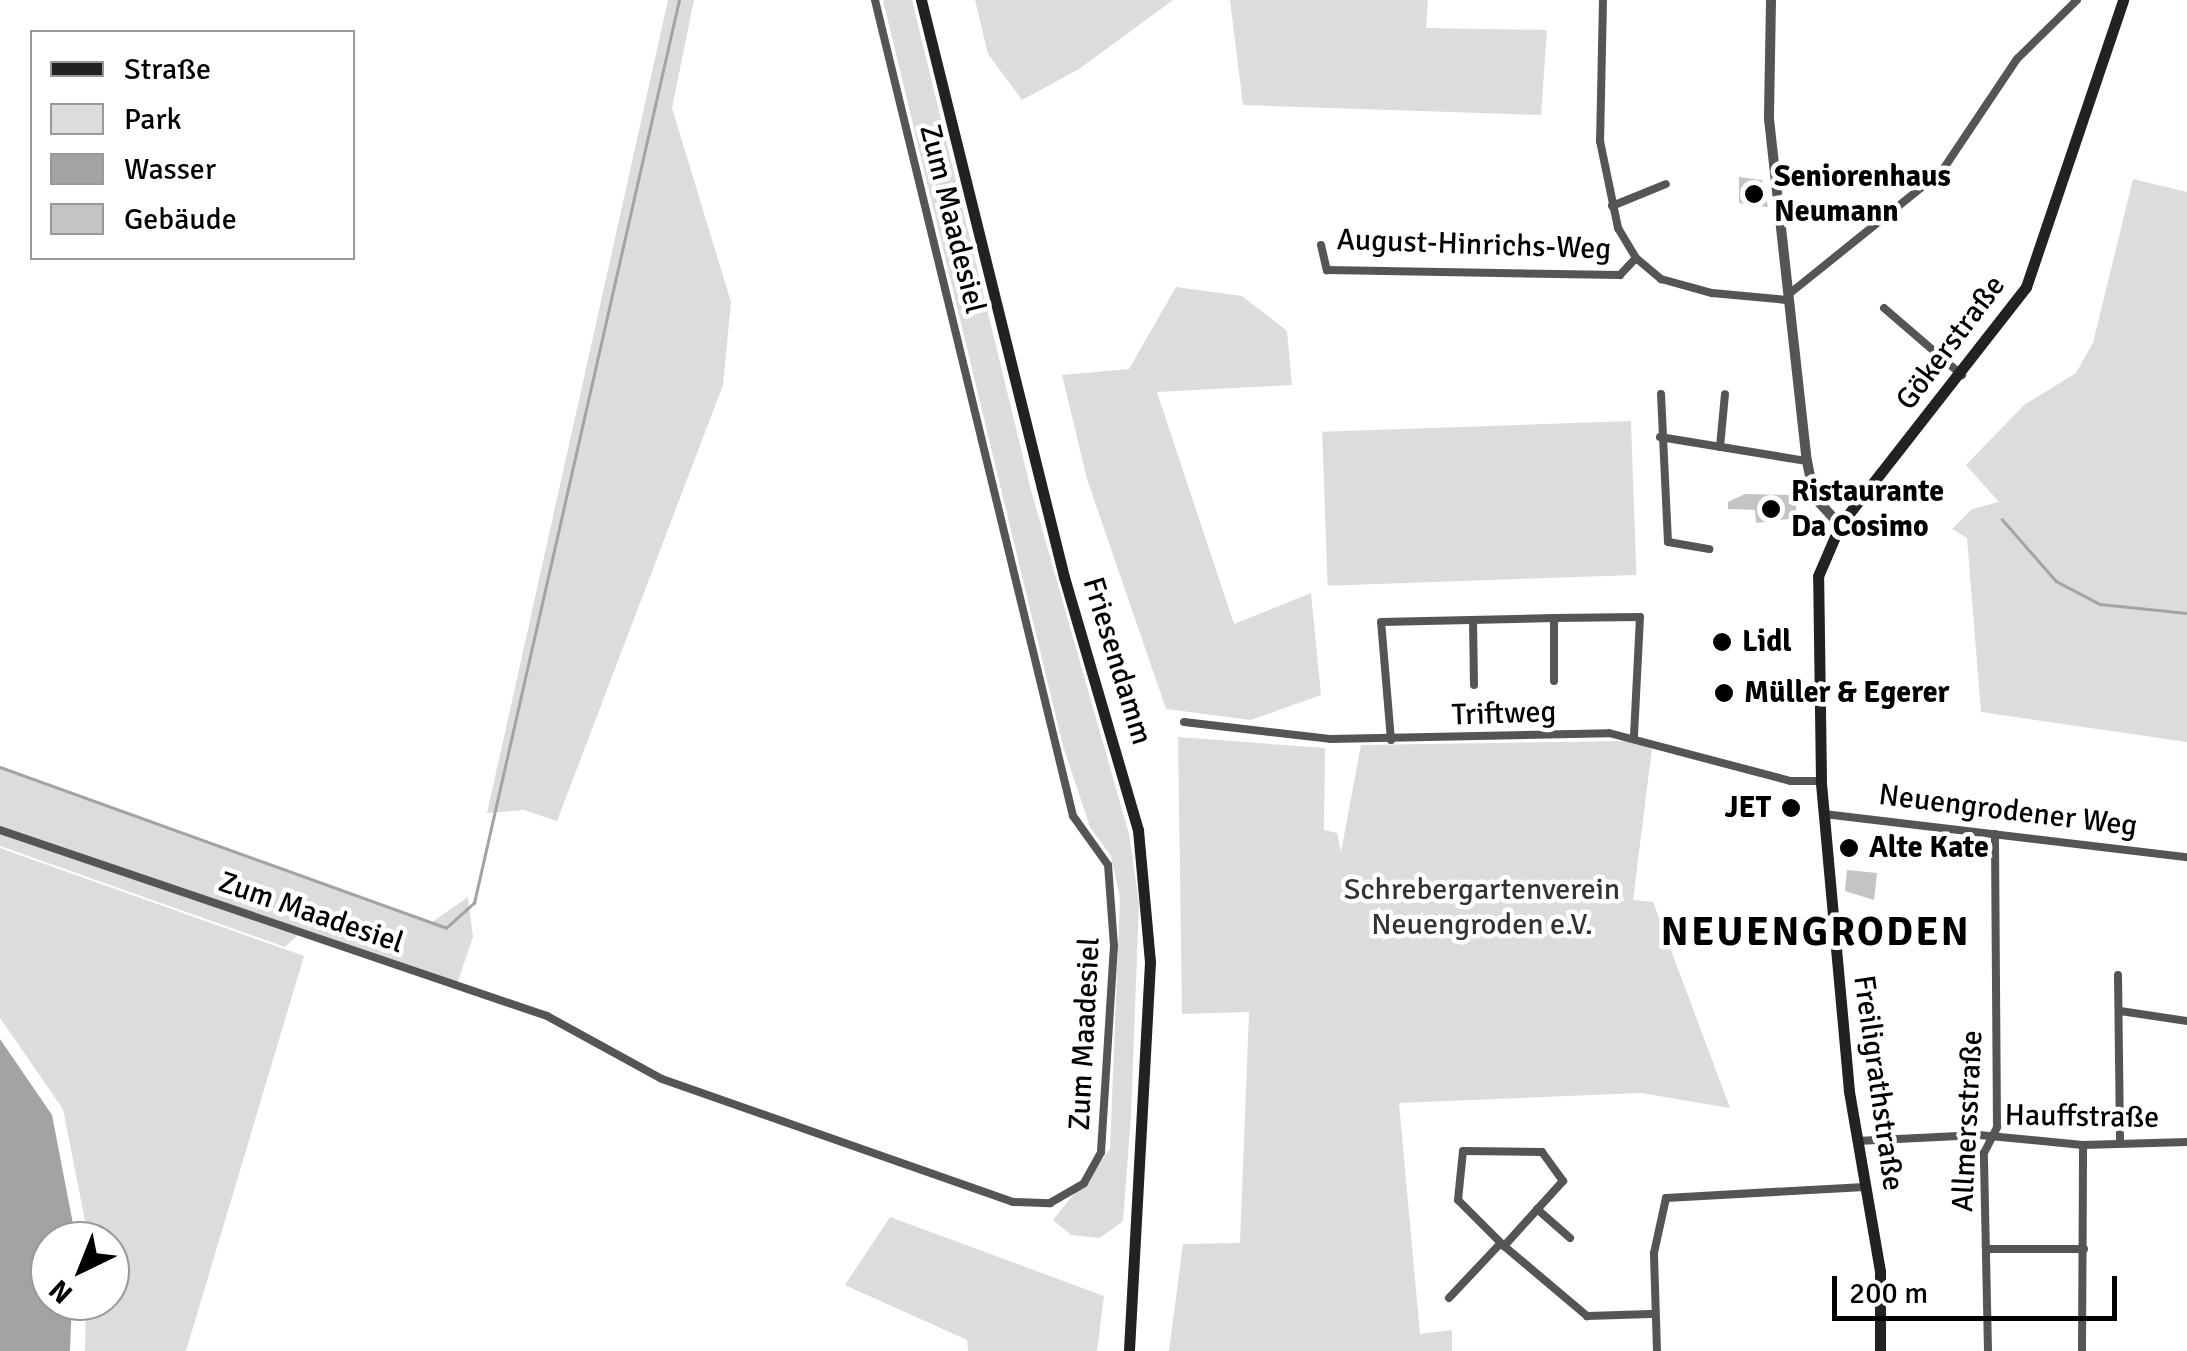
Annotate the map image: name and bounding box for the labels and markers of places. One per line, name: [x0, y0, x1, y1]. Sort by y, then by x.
place label: Seniorenhaus Neumann: [1774, 159, 1951, 230]
marker: Seniorenhaus Neumann: [1743, 183, 1765, 205]
place label: Ristaurante Da Cosimo: [1791, 474, 1944, 544]
marker: Ristaurante Da Cosimo: [1760, 498, 1782, 520]
place label: Lidl: [1742, 624, 1792, 660]
marker: Lidl: [1711, 631, 1733, 653]
place label: Müller & Egerer: [1744, 675, 1949, 711]
marker: Müller & Egerer: [1713, 682, 1735, 704]
place label: JET: [1724, 790, 1771, 826]
marker: JET: [1780, 797, 1802, 819]
place label: Alte Kate: [1869, 830, 1989, 866]
marker: Alte Kate: [1838, 837, 1860, 859]

